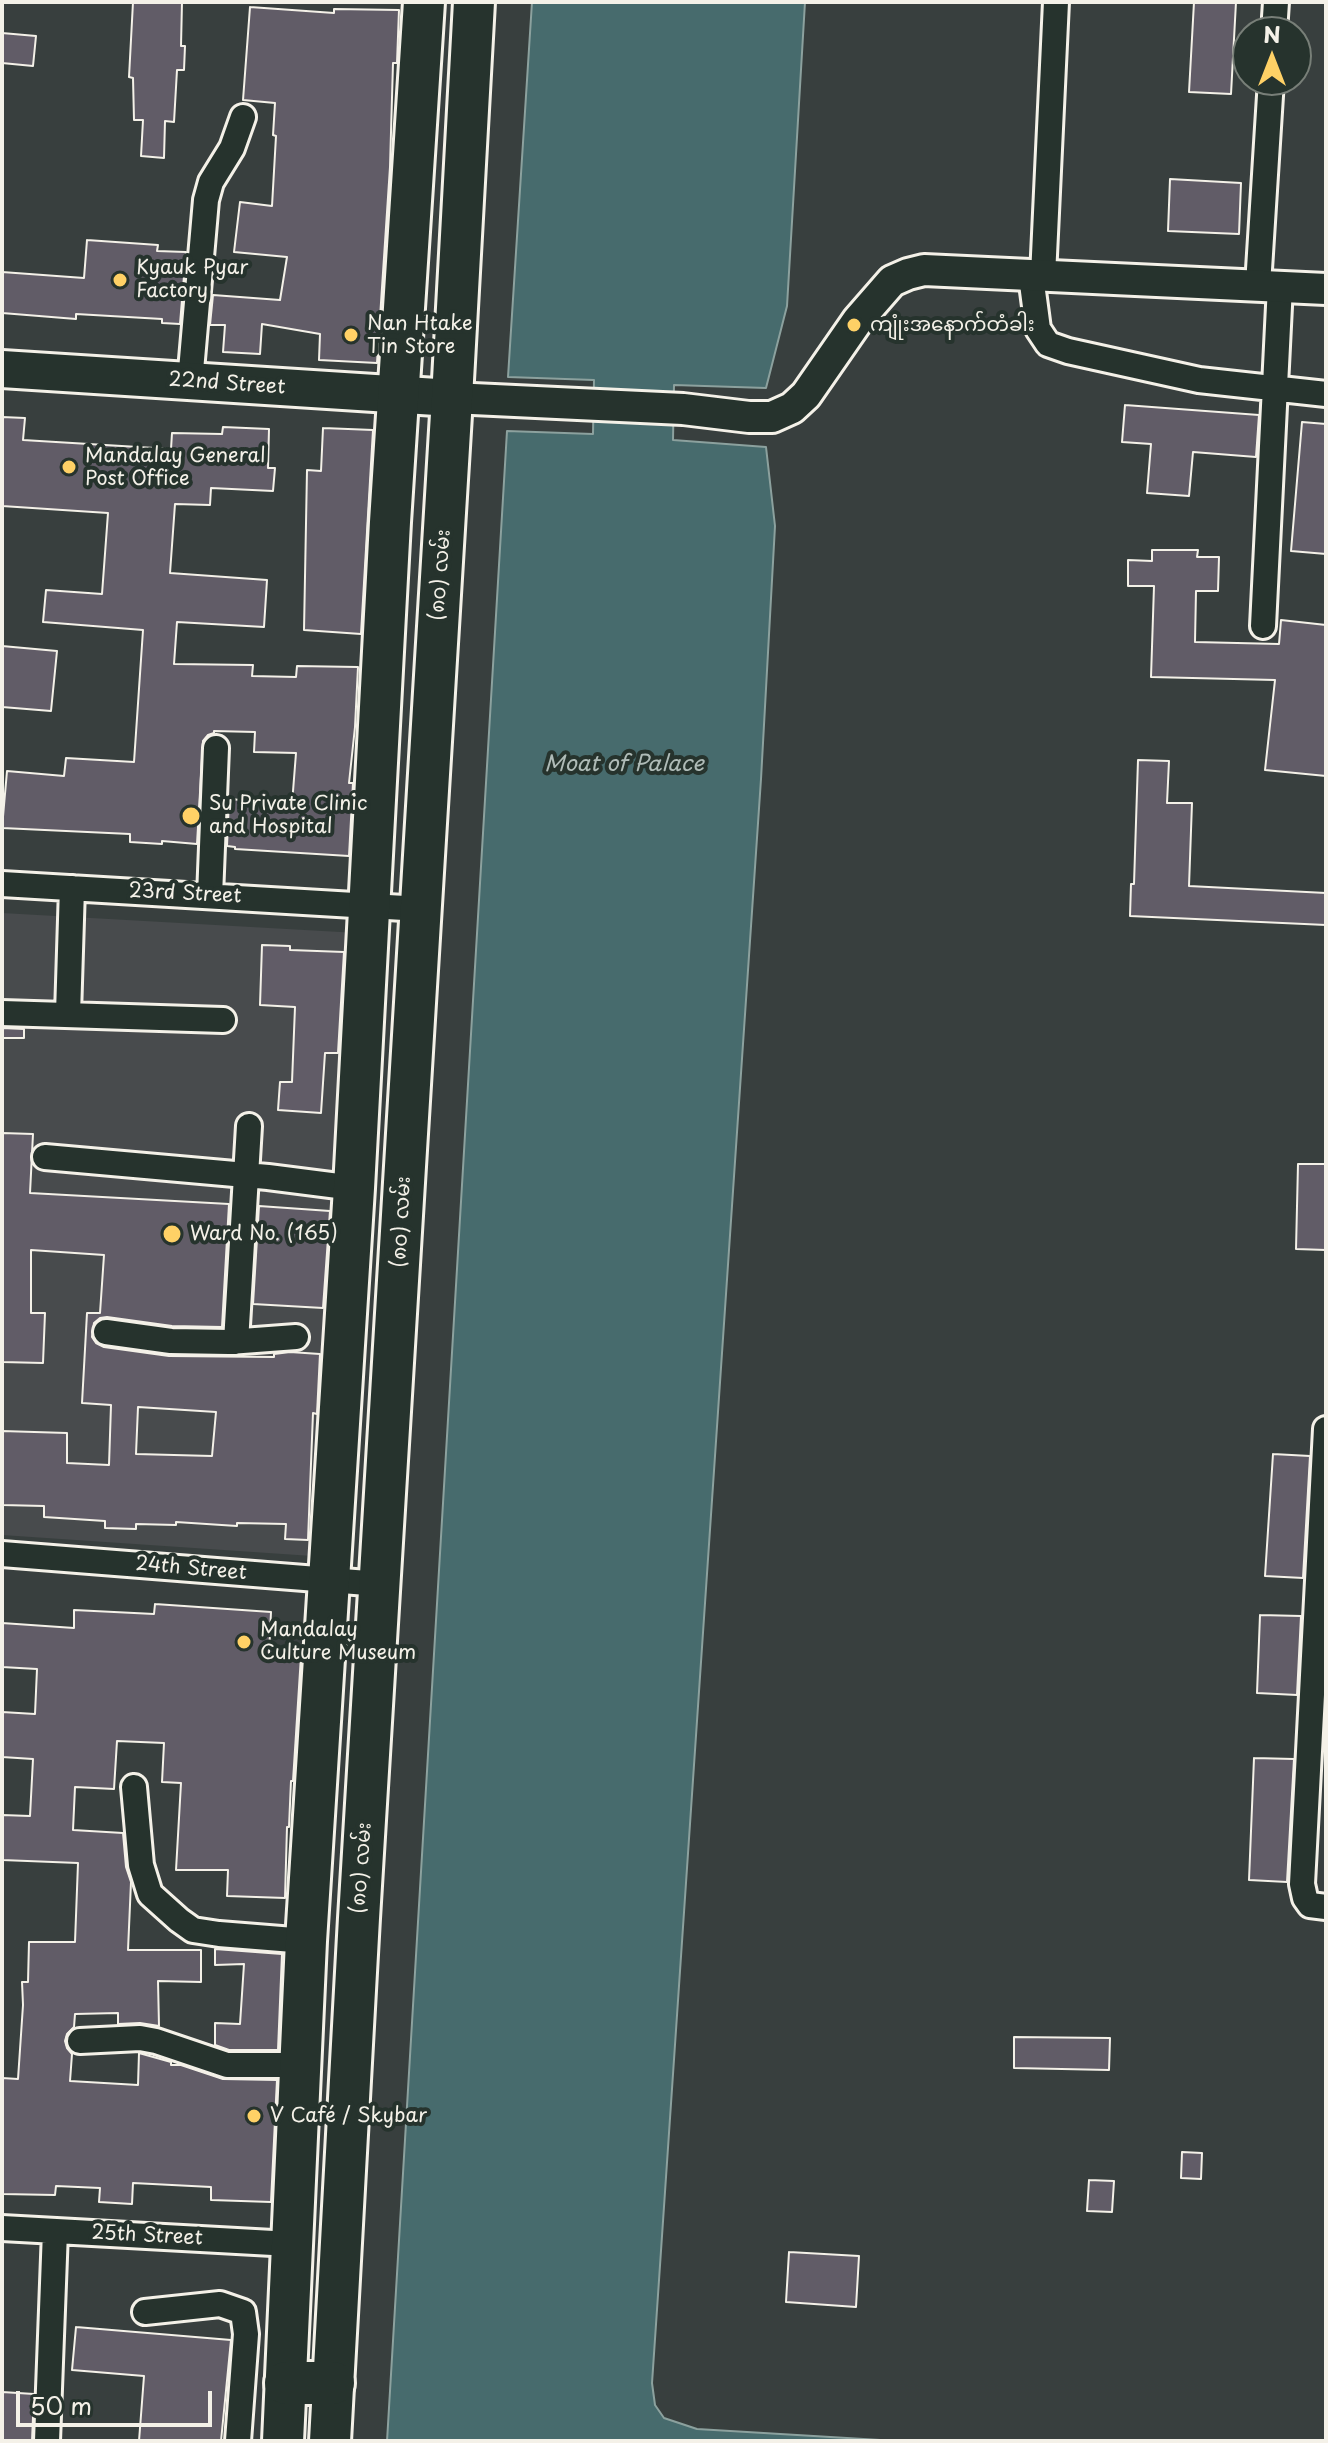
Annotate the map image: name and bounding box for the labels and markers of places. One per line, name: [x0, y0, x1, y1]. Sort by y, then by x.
place label: Kyauk Pyar Factory: [136, 256, 248, 303]
marker: Kyauk Pyar Factory: [111, 271, 129, 289]
place label: Nan Htake Tin Store: [367, 312, 473, 359]
place label: ကျုံးအနောက်တံခါး: [870, 313, 1035, 337]
marker: ကျုံးအနောက်တံခါး: [845, 316, 863, 334]
marker: Nan Htake Tin Store: [342, 326, 360, 344]
place label: Mandalay General Post Office: [85, 444, 266, 491]
marker: Mandalay General Post Office: [60, 458, 78, 476]
place label: Su Private Clinic and Hospital: [209, 792, 367, 839]
marker: Su Private Clinic and Hospital: [180, 805, 202, 827]
place label: Ward No. (165): [190, 1222, 338, 1246]
marker: Ward No. (165): [161, 1223, 183, 1245]
place label: Mandalay Culture Museum: [260, 1618, 416, 1665]
marker: Mandalay Culture Museum: [235, 1633, 253, 1651]
place label: V Café / Skybar: [270, 2104, 427, 2128]
marker: V Café / Skybar: [245, 2107, 263, 2125]

